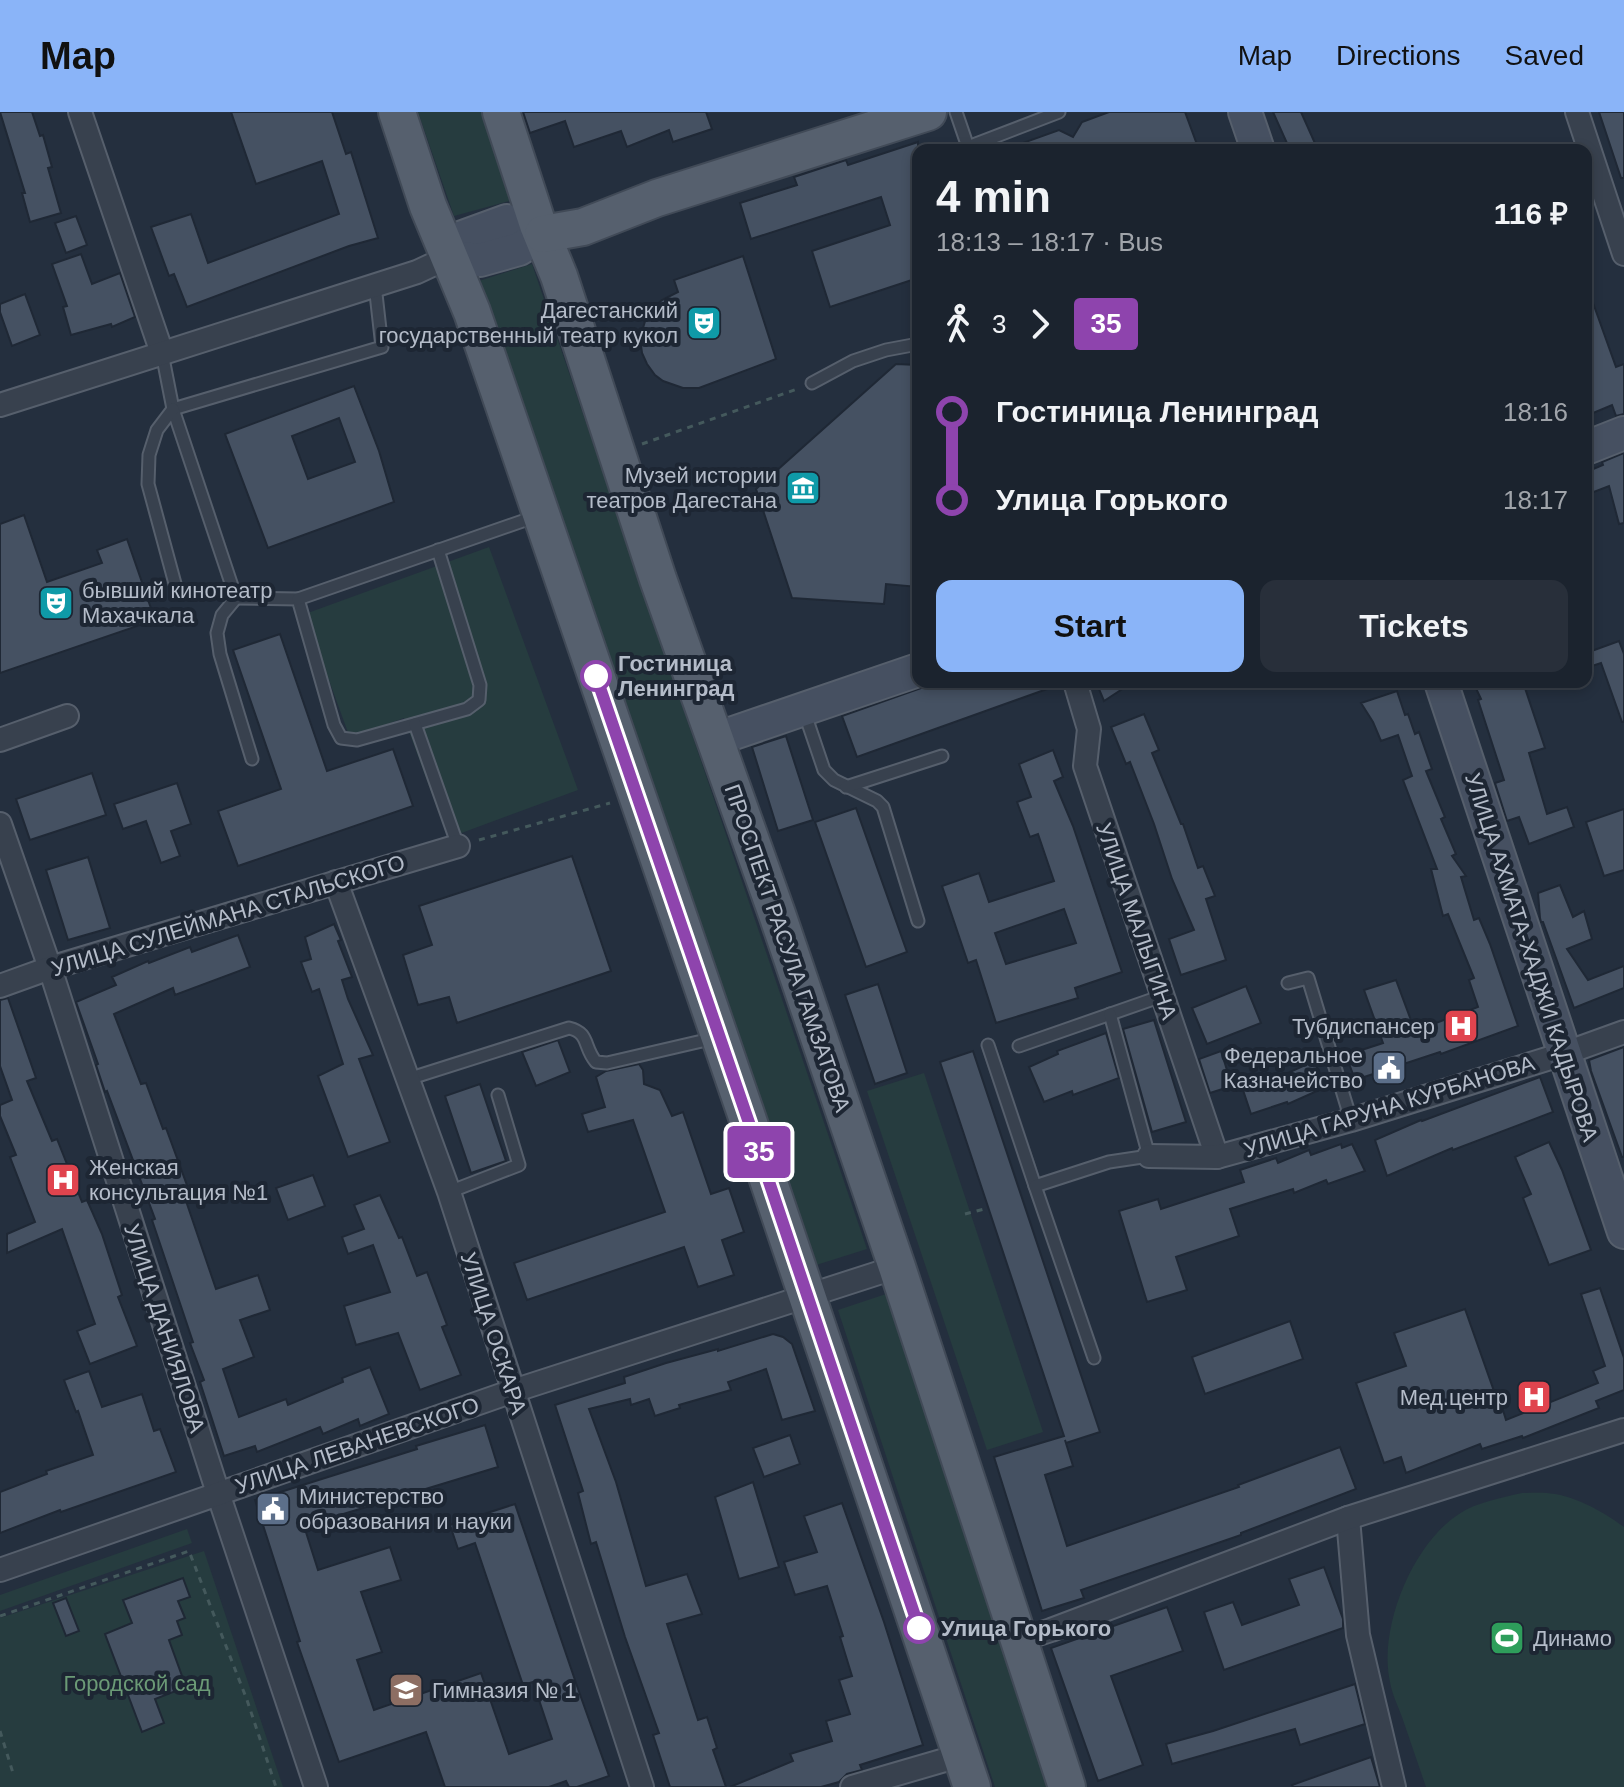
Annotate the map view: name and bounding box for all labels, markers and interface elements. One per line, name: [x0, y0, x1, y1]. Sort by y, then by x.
text: Map: [40, 35, 116, 77]
text: Map: [1238, 40, 1292, 71]
text: Directions: [1336, 40, 1461, 71]
text: Saved: [1505, 40, 1584, 71]
text: 4 min: [936, 172, 1051, 221]
text: 116 ₽: [1494, 197, 1568, 230]
text: 18:13 – 18:17 · Bus: [936, 227, 1163, 257]
place label: Дагестанский государственный театр кукол: [379, 298, 678, 348]
icon: walk: [936, 302, 980, 346]
icon: forward: [1018, 302, 1062, 346]
theatre icon: Дагестанский государственный театр кукол: [685, 304, 723, 342]
text: 35: [1090, 308, 1122, 339]
text: 3: [992, 309, 1006, 339]
text: Гостиница Ленинград: [996, 395, 1319, 428]
text: 18:16: [1503, 397, 1568, 427]
place label: Музей истории театров Дагестана: [586, 463, 778, 513]
museum icon: Музей истории театров Дагестана: [784, 469, 822, 507]
text: Улица Горького: [996, 483, 1228, 516]
text: 18:17: [1503, 485, 1568, 515]
place label: бывший кинотеатр Махачкала: [82, 578, 272, 628]
button: Start: [936, 580, 1244, 672]
button: Tickets: [1260, 580, 1568, 672]
theatre icon: бывший кинотеатр Махачкала: [37, 584, 75, 622]
place label: Гостиница Ленинград: [618, 651, 735, 701]
marker: Гостиница Ленинград: [581, 661, 611, 691]
street label: УЛИЦА АХМАТА-ХАДЖИ КАДЫРОВА: [1460, 770, 1603, 1145]
street label: ПРОСПЕКТ РАСУЛА ГАМЗАТОВА: [720, 781, 856, 1116]
street label: УЛИЦА МАЛЫГИНА: [1091, 820, 1182, 1023]
street label: УЛИЦА СУЛЕЙМАНА СТАЛЬСКОГО: [48, 850, 408, 981]
hospital icon: Тубдиспансер: [1442, 1007, 1480, 1045]
place label: Тубдиспансер: [1292, 1014, 1435, 1039]
place label: Федеральное Казначейство: [1223, 1043, 1363, 1093]
public building icon: Федеральное Казначейство: [1370, 1049, 1408, 1087]
street label: УЛИЦА ГАРУНА КУРБАНОВА: [1241, 1050, 1538, 1163]
line badge: 35: [723, 1126, 795, 1178]
text: 35: [743, 1136, 775, 1167]
place label: Женская консультация №1: [89, 1155, 268, 1205]
hospital icon: Женская консультация №1: [44, 1161, 82, 1199]
street label: УЛИЦА ДАНИЯЛОВА: [119, 1221, 210, 1436]
street label: УЛИЦА ОСКАРА: [456, 1249, 532, 1418]
hospital icon: Мед.центр: [1515, 1378, 1553, 1416]
place label: Мед.центр: [1400, 1385, 1508, 1410]
street label: УЛИЦА ЛЕВАНЕВСКОГО: [232, 1392, 482, 1499]
place label: Министерство образования и науки: [299, 1484, 512, 1534]
public building icon: Министерство образования и науки: [254, 1490, 292, 1528]
marker: Улица Горького: [904, 1613, 934, 1643]
place label: Улица Горького: [941, 1616, 1111, 1641]
sports icon: Динамо: [1488, 1619, 1526, 1657]
place label: Динамо: [1533, 1626, 1612, 1651]
park label: Городской сад: [63, 1671, 211, 1696]
school or university icon: Гимназия № 1: [387, 1671, 425, 1709]
place label: Гимназия № 1: [432, 1678, 577, 1703]

